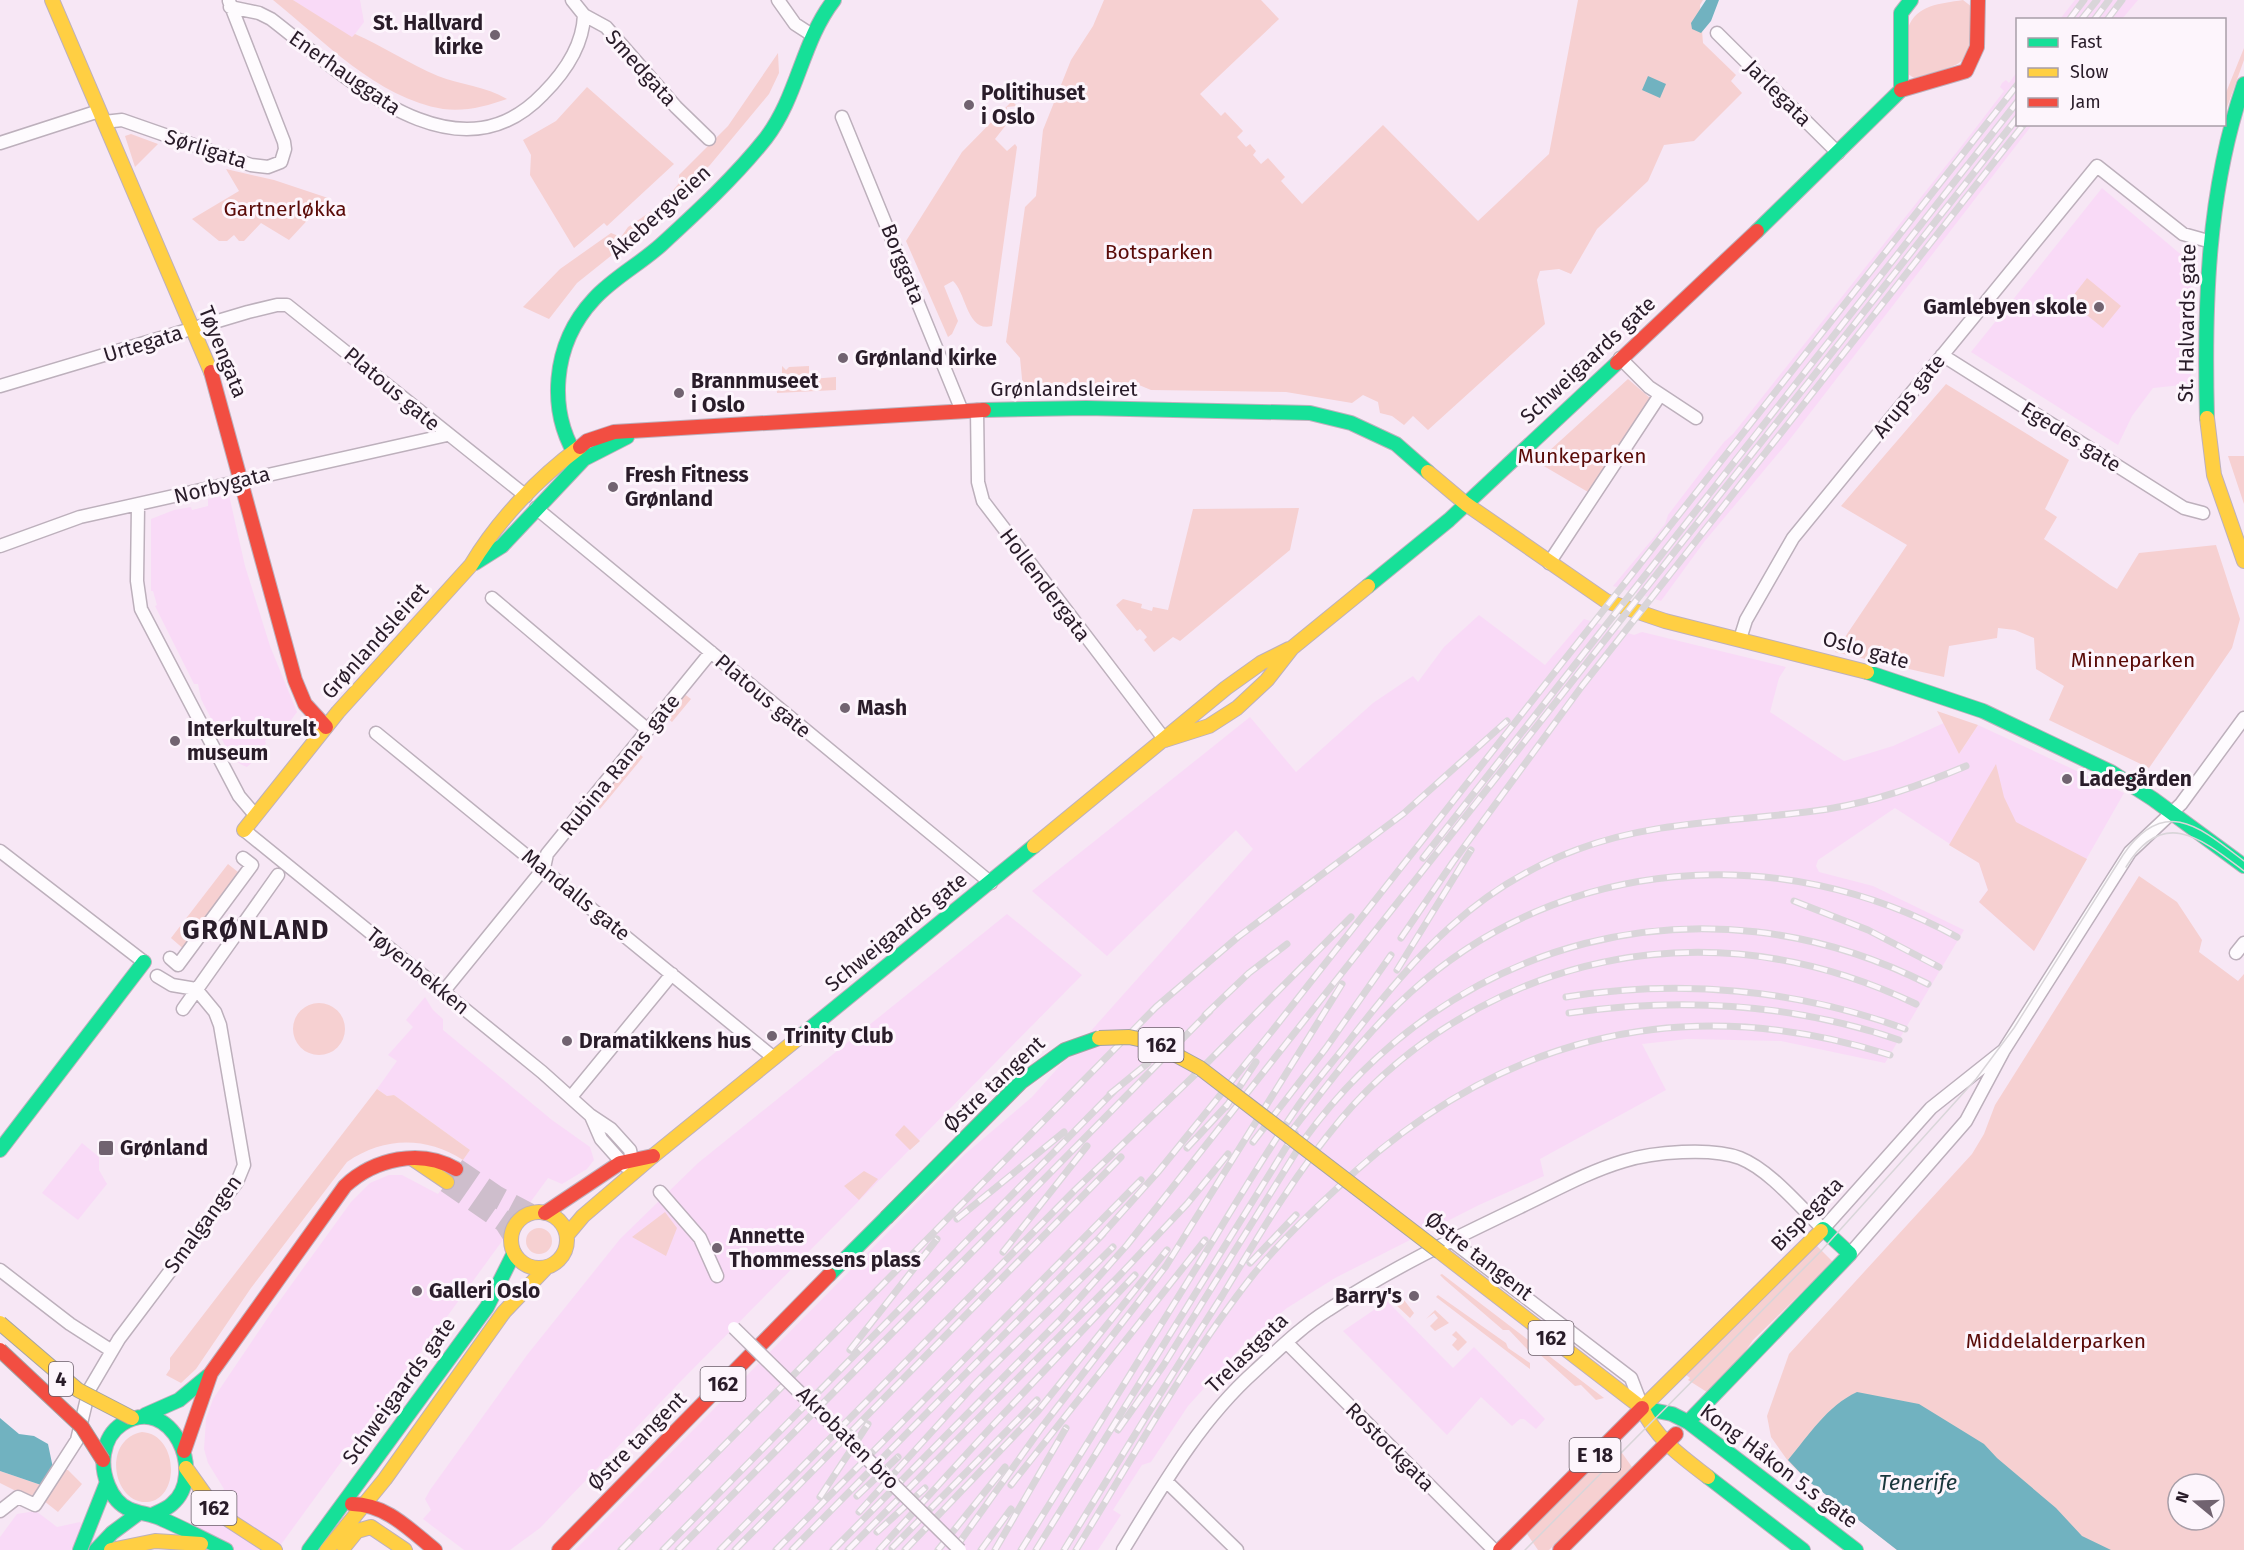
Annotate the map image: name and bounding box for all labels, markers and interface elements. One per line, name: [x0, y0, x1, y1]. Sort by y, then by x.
place label: St. Hallvard kirke: [373, 10, 483, 60]
legend: [2016, 18, 2226, 126]
street label: Smedgata: [600, 24, 682, 112]
street label: Enerhauggata: [284, 25, 406, 121]
marker: St. Hallvard kirke: [488, 28, 502, 42]
text: Fast: [2070, 31, 2103, 53]
street label: Jarlegata: [1739, 54, 1817, 132]
text: Slow: [2070, 61, 2109, 83]
place label: Politihuset i Oslo: [981, 80, 1086, 130]
text: Jam: [2070, 91, 2101, 113]
marker: Politihuset i Oslo: [962, 98, 976, 112]
street label: Sørligata: [162, 124, 250, 174]
street label: Åkebergveien: [604, 159, 716, 265]
park label: Gartnerløkka: [223, 196, 347, 222]
street label: Borggata: [875, 220, 931, 308]
park label: Botsparken: [1105, 239, 1213, 265]
street label: St. Halvards gate: [2173, 243, 2201, 403]
street label: Schweigaards gate: [1515, 291, 1661, 429]
place label: Gamlebyen skole: [1923, 294, 2087, 320]
marker: Gamlebyen skole: [2092, 300, 2106, 314]
street label: Tøyengata: [193, 302, 253, 402]
street label: Urtegata: [100, 320, 186, 368]
street label: Platous gate: [339, 341, 445, 437]
place label: Grønland kirke: [855, 345, 997, 371]
street label: Arups gate: [1867, 349, 1951, 443]
marker: Grønland kirke: [836, 351, 850, 365]
place label: Brannmuseet i Oslo: [691, 368, 819, 418]
street label: Grønlandsleiret: [990, 376, 1138, 402]
marker: Brannmuseet i Oslo: [672, 386, 686, 400]
street label: Egedes gate: [2016, 396, 2126, 478]
park label: Munkeparken: [1518, 443, 1646, 469]
street label: Norbygata: [171, 461, 273, 509]
place label: Fresh Fitness Grønland: [625, 462, 749, 512]
marker: Fresh Fitness Grønland: [606, 480, 620, 494]
street label: Hollendergata: [994, 523, 1096, 647]
street label: Grønlandsleiret: [316, 577, 434, 704]
street label: Oslo gate: [1820, 625, 1912, 675]
park label: Minneparken: [2071, 647, 2195, 673]
street label: Platous gate: [710, 648, 816, 744]
street label: Rubina Ranas gate: [554, 688, 686, 842]
place label: Mash: [857, 695, 907, 721]
marker: Mash: [838, 701, 852, 715]
place label: Interkulturelt museum: [187, 716, 317, 766]
marker: Interkulturelt museum: [168, 734, 182, 748]
place label: Ladegården: [2079, 766, 2192, 792]
marker: Ladegården: [2060, 772, 2074, 786]
street label: Mandalls gate: [516, 843, 636, 947]
street label: Schweigaards gate: [820, 867, 972, 997]
district label: GRØNLAND: [182, 914, 330, 946]
street label: Tøyenbekken: [361, 922, 475, 1020]
place label: Trinity Club: [784, 1023, 894, 1049]
place label: Dramatikkens hus: [579, 1028, 751, 1054]
road number: 162: [1138, 1028, 1184, 1062]
marker: Trinity Club: [765, 1029, 779, 1043]
street label: Østre tangent: [938, 1030, 1051, 1138]
marker: Dramatikkens hus: [560, 1034, 574, 1048]
place label: Grønland: [120, 1135, 208, 1161]
marker: Grønland: [97, 1139, 115, 1157]
street label: Smalgangen: [159, 1170, 247, 1278]
street label: Bispegata: [1765, 1171, 1849, 1257]
street label: Østre tangent: [1420, 1206, 1538, 1306]
place label: Annette Thommessens plass: [728, 1223, 921, 1273]
marker: Annette Thommessens plass: [710, 1241, 724, 1255]
place label: Galleri Oslo: [429, 1278, 540, 1304]
place label: Barry's: [1335, 1283, 1402, 1309]
marker: Galleri Oslo: [410, 1284, 424, 1298]
marker: Barry's: [1407, 1289, 1421, 1303]
street label: Trelastgata: [1200, 1307, 1294, 1399]
street label: Schweigaards gate: [337, 1312, 461, 1470]
road number: 162: [1528, 1321, 1574, 1355]
park label: Middelalderparken: [1966, 1328, 2146, 1354]
road number: 4: [49, 1362, 73, 1396]
road number: 162: [700, 1367, 746, 1401]
street label: Akrobaten bro: [791, 1381, 905, 1495]
street label: Østre tangent: [582, 1386, 692, 1496]
street label: Rostockgata: [1340, 1397, 1440, 1497]
street label: Kong Håkon 5.s gate: [1695, 1398, 1863, 1534]
road number: E 18: [1570, 1438, 1620, 1472]
water label: Tenerife: [1879, 1469, 1957, 1496]
north arrow: [2166, 1472, 2226, 1532]
text: N: [2172, 1489, 2193, 1505]
road number: 162: [192, 1491, 236, 1525]

